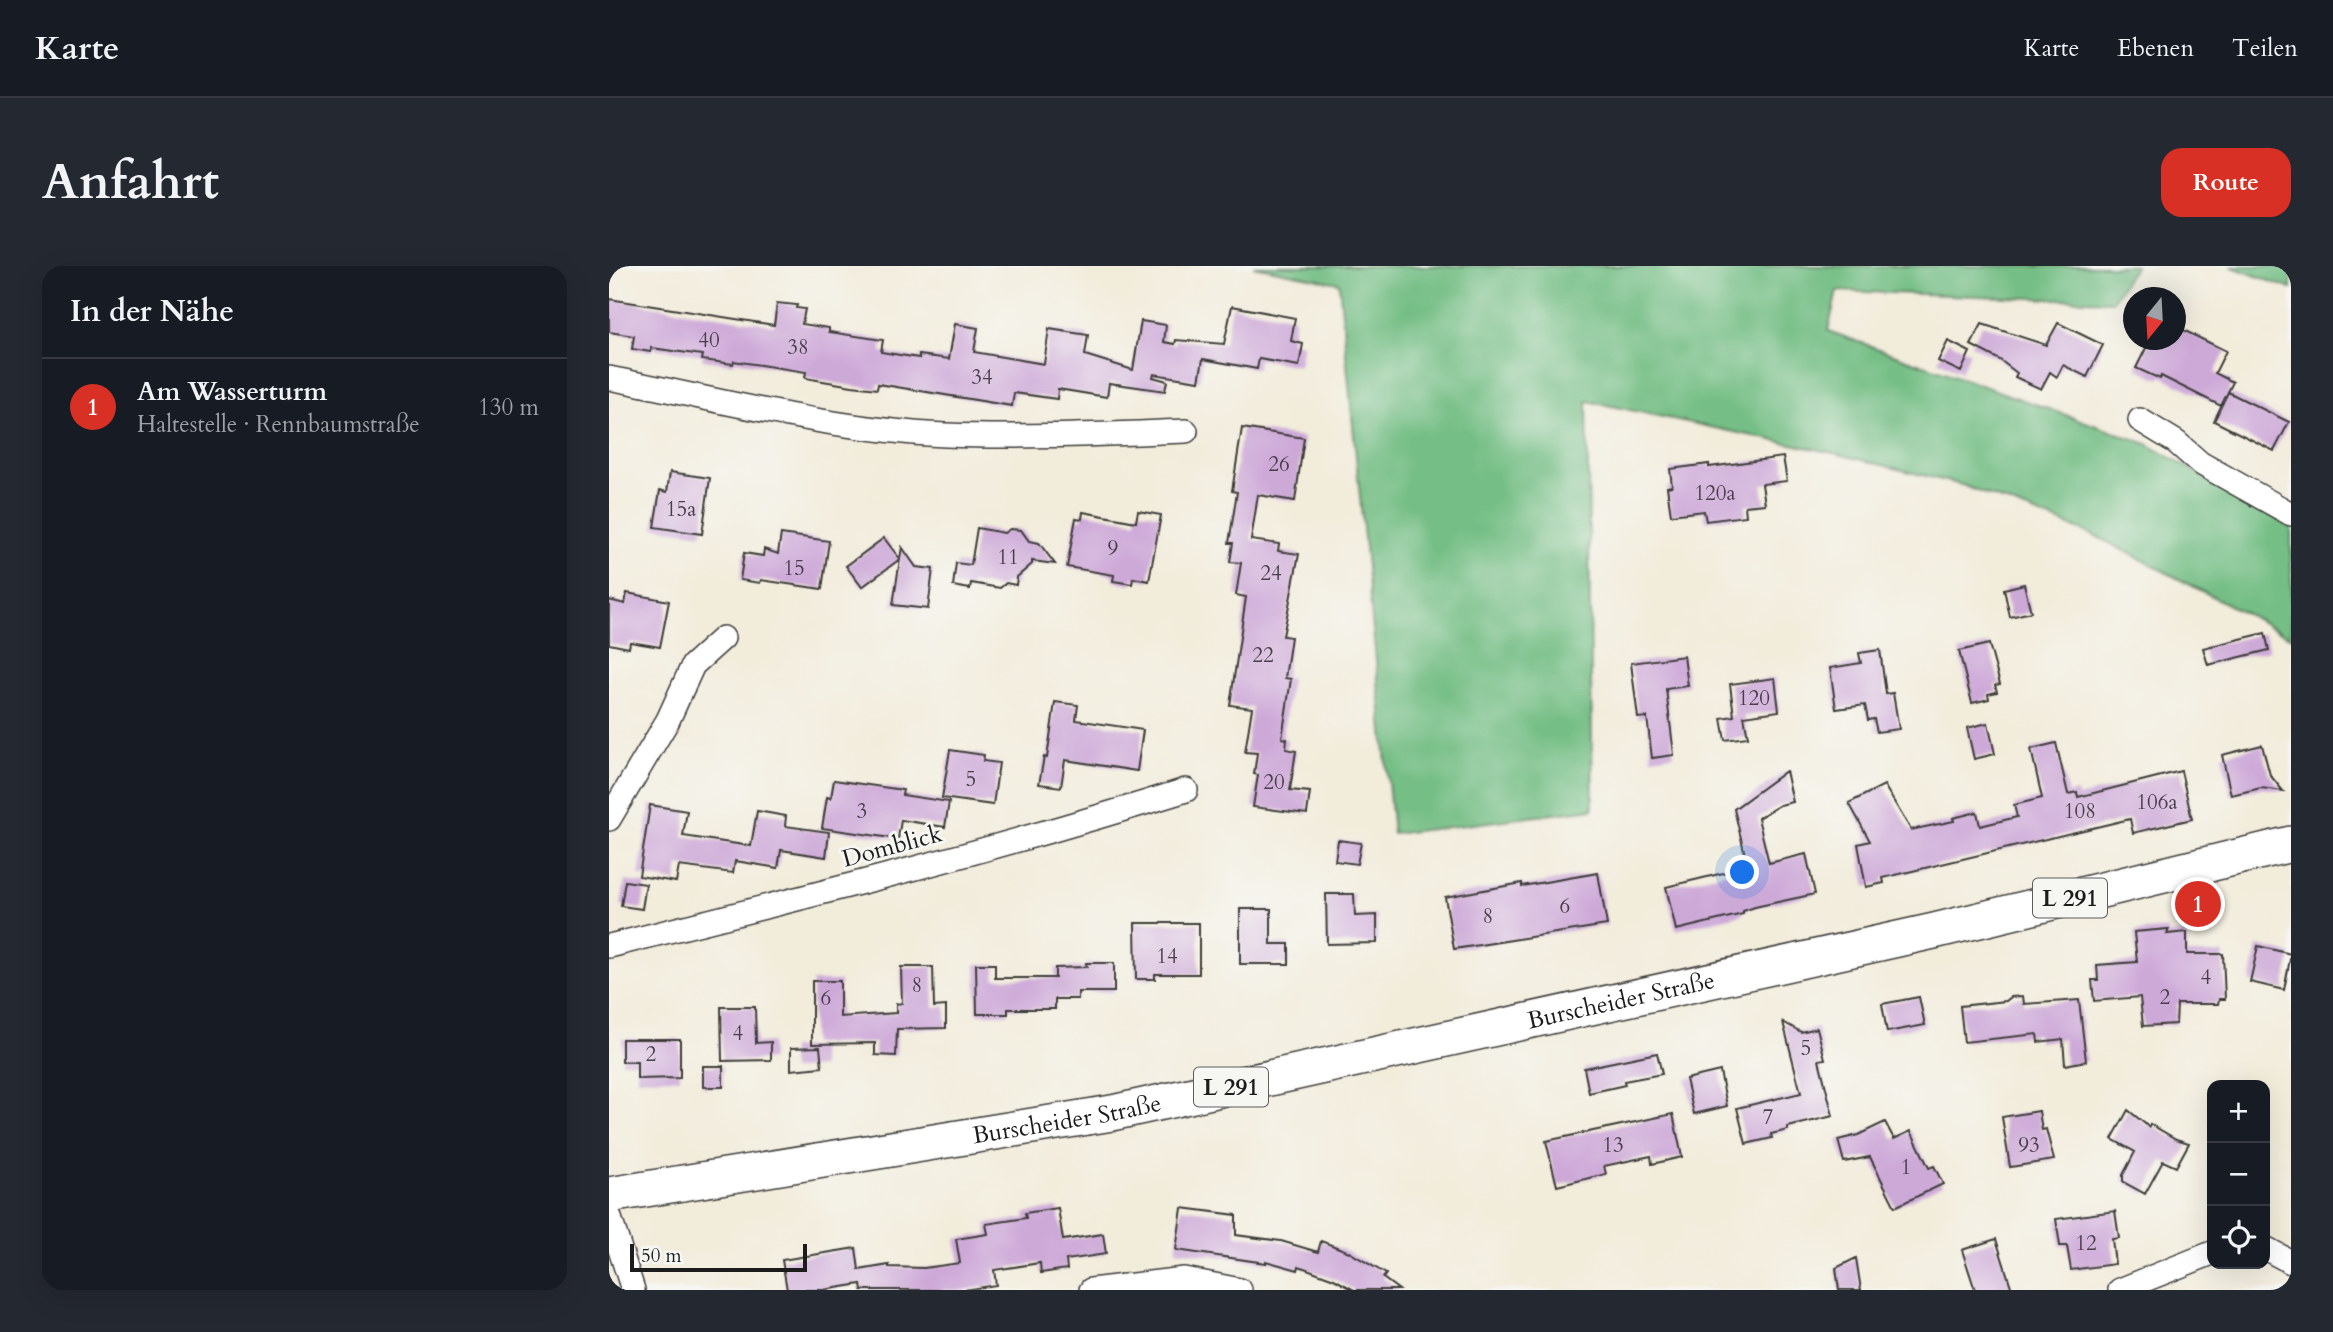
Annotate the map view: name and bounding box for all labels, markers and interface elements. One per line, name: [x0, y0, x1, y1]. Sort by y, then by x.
text: Karte: [35, 26, 119, 71]
text: Karte: [2024, 32, 2079, 65]
text: Ebenen: [2117, 32, 2194, 65]
text: Teilen: [2232, 32, 2298, 65]
button: Route: [2161, 148, 2291, 217]
text: Anfahrt: [42, 149, 219, 216]
north arrow: [2123, 287, 2186, 350]
text: In der Nähe: [70, 291, 234, 332]
house number: 40: [698, 326, 720, 355]
house number: 38: [787, 333, 809, 362]
house number: 34: [971, 363, 993, 392]
text: Am Wasserturm: [137, 374, 327, 409]
text: 1: [87, 392, 99, 423]
text: 130 m: [478, 392, 539, 423]
text: Haltestelle · Rennbaumstraße: [137, 409, 420, 440]
house number: 26: [1268, 450, 1290, 479]
house number: 120a: [1694, 479, 1736, 508]
house number: 15a: [666, 495, 696, 524]
house number: 9: [1108, 534, 1119, 563]
house number: 11: [997, 543, 1019, 572]
house number: 15: [783, 554, 805, 583]
house number: 24: [1260, 559, 1282, 588]
house number: 22: [1252, 641, 1274, 670]
house number: 120: [1738, 684, 1770, 713]
house number: 5: [966, 765, 976, 794]
house number: 20: [1263, 768, 1285, 797]
house number: 106a: [2136, 788, 2178, 817]
house number: 3: [857, 797, 867, 826]
house number: 108: [2064, 797, 2096, 826]
street label: Domblick: [838, 817, 946, 876]
your location: [1725, 855, 1759, 889]
road number: L 291: [2033, 878, 2107, 918]
pin: 1: [2175, 878, 2221, 930]
house number: 6: [1560, 892, 1570, 921]
house number: 8: [1483, 902, 1493, 931]
house number: 14: [1156, 942, 1178, 971]
house number: 4: [2201, 963, 2212, 992]
street label: Burscheider Straße: [1524, 964, 1718, 1038]
house number: 8: [912, 971, 922, 1000]
house number: 2: [2160, 983, 2171, 1012]
house number: 6: [821, 984, 831, 1013]
house number: 4: [733, 1019, 744, 1048]
house number: 5: [1801, 1034, 1811, 1063]
house number: 2: [646, 1040, 657, 1069]
road number: L 291: [1194, 1068, 1268, 1107]
map controls: [2207, 1080, 2270, 1269]
button: +: [2207, 1080, 2270, 1143]
street label: Burscheider Straße: [970, 1087, 1164, 1152]
house number: 7: [1763, 1103, 1774, 1132]
house number: 13: [1602, 1131, 1624, 1160]
house number: 93: [2018, 1131, 2040, 1160]
button: −: [2207, 1143, 2270, 1206]
house number: 1: [1901, 1153, 1911, 1182]
button: locate: [2207, 1206, 2270, 1269]
house number: 12: [2075, 1229, 2097, 1258]
scale bar: [630, 1241, 807, 1273]
text: 50 m: [641, 1243, 682, 1269]

